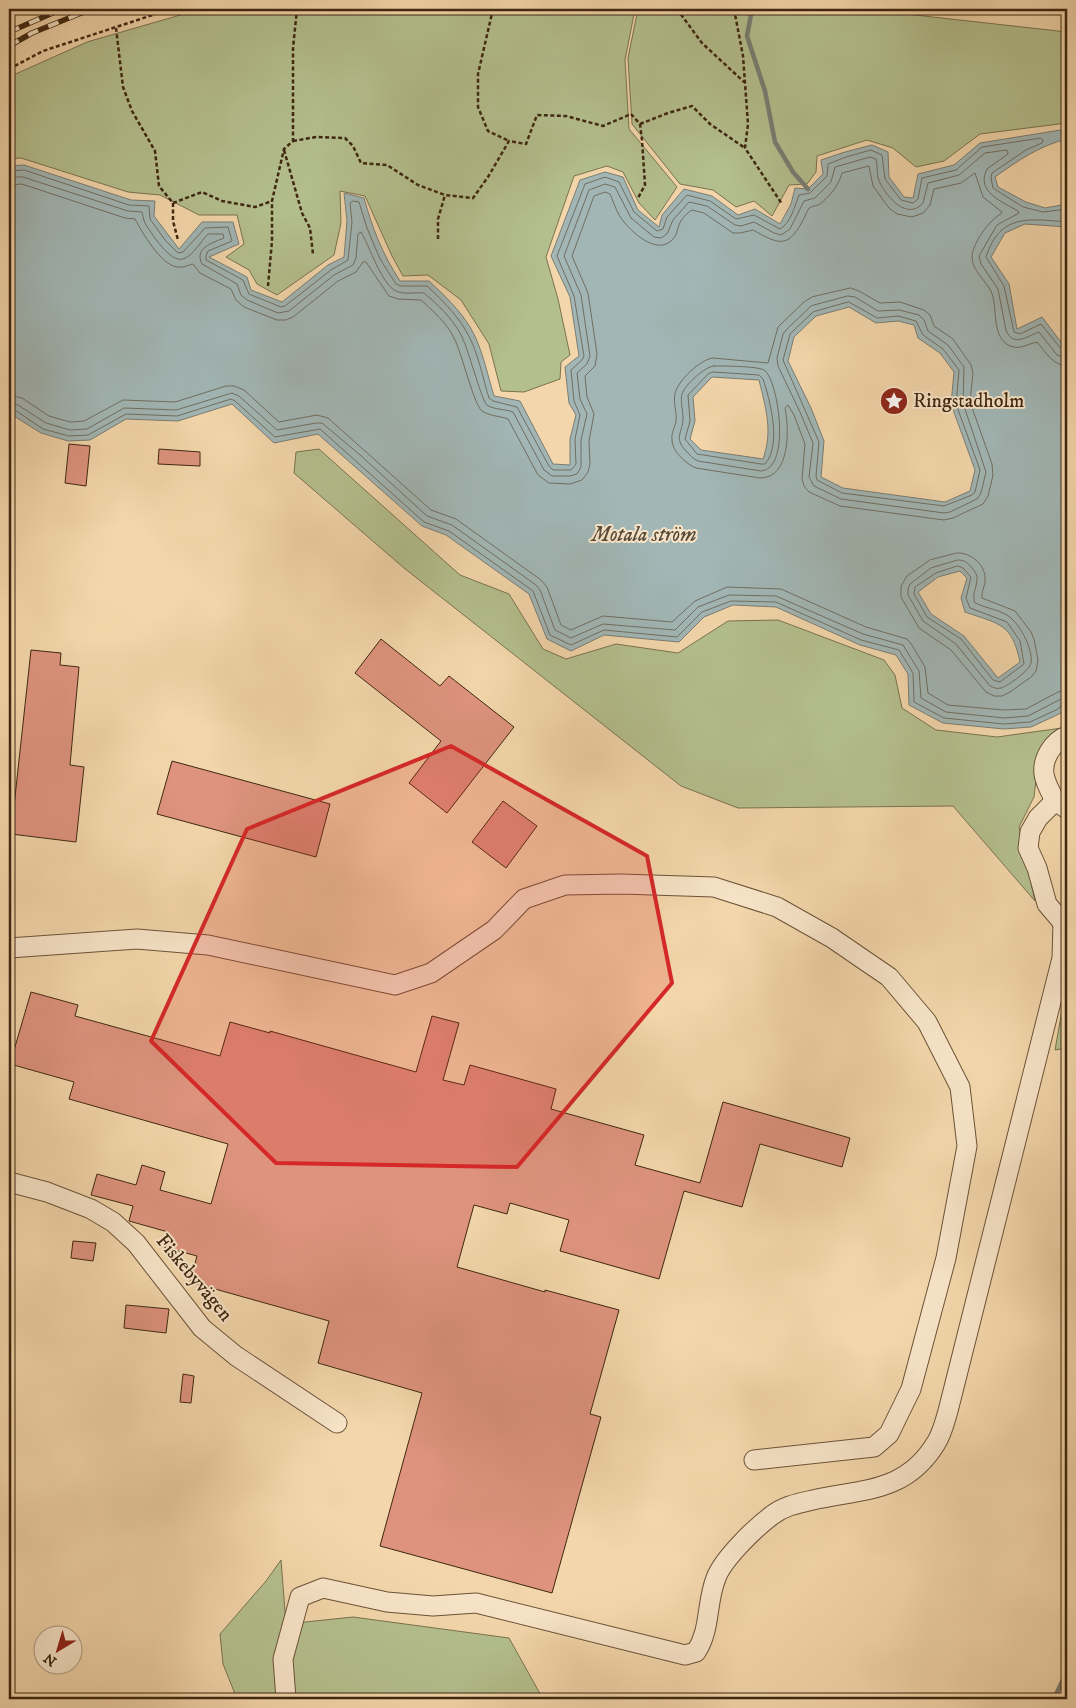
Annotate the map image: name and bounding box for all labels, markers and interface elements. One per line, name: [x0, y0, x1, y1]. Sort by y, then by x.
place icon: Ringstadholm: [879, 386, 909, 416]
place label: Ringstadholm: [913, 389, 1024, 414]
water label: Motala ström: [589, 522, 697, 548]
street label: Fiskebyvägen: [150, 1229, 238, 1327]
north arrow: [32, 1626, 82, 1676]
text: N: [40, 1649, 61, 1670]

